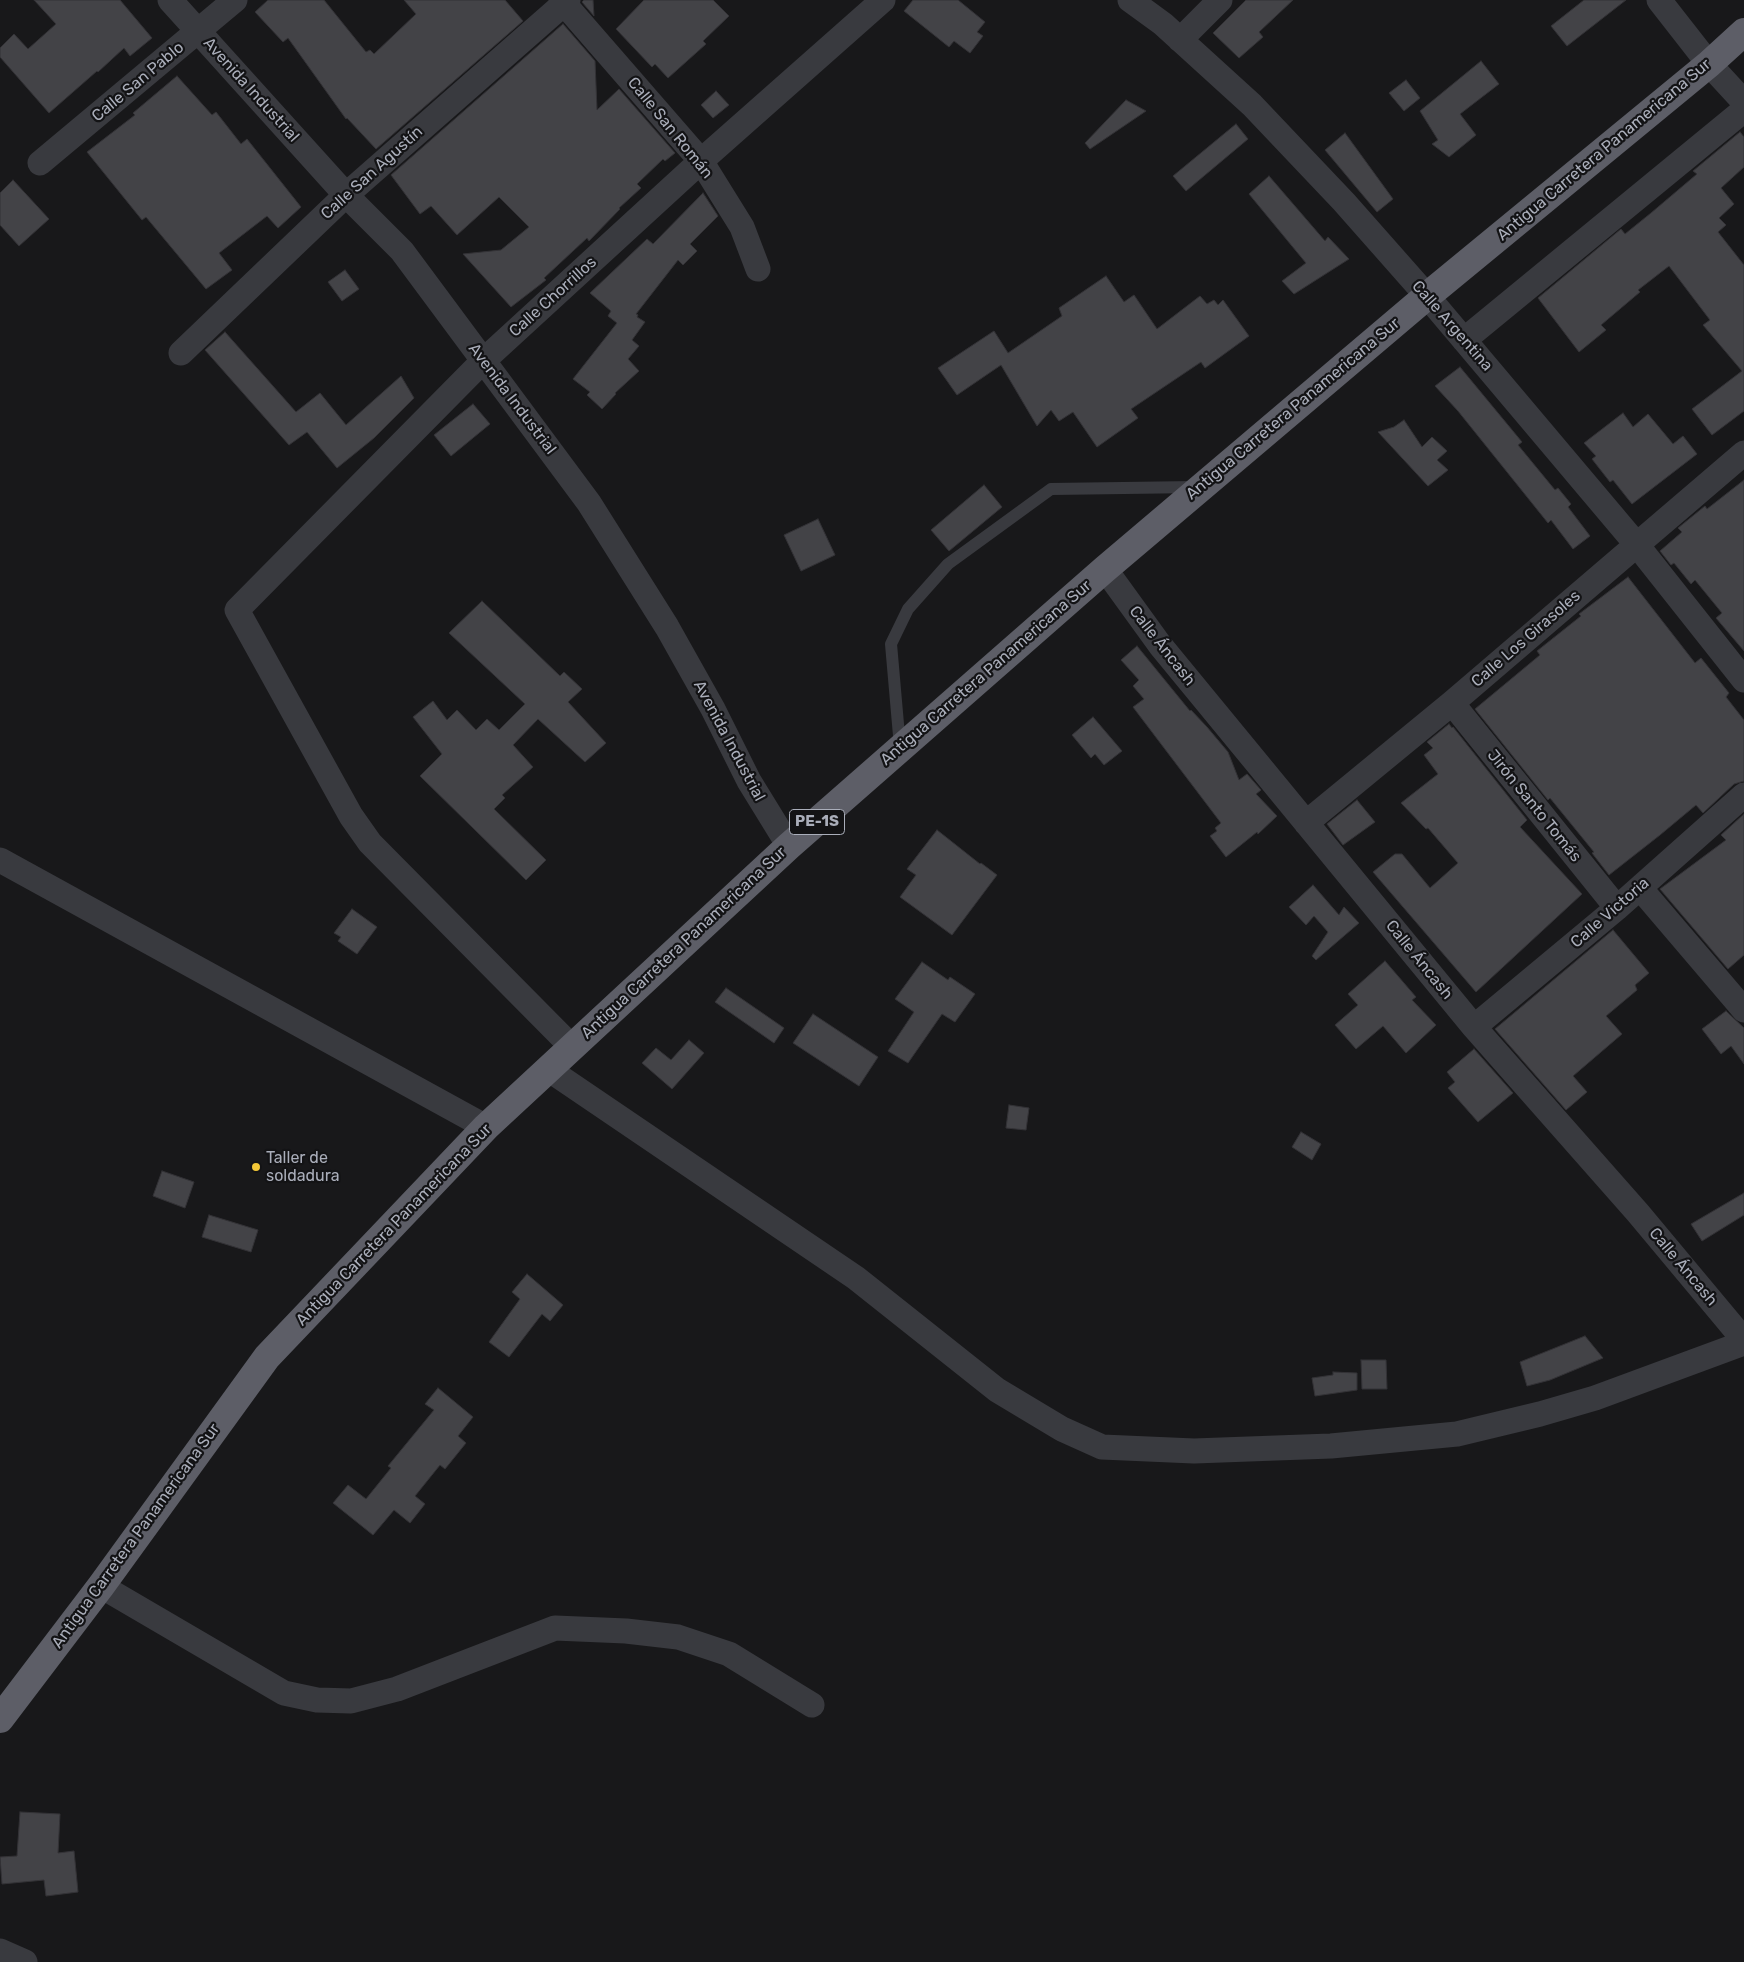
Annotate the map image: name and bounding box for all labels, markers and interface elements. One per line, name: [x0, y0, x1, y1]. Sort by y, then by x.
street label: Avenida Industrial: [199, 34, 303, 146]
street label: Calle San Pablo: [88, 38, 188, 126]
street label: Antigua Carretera Panamericana Sur: [1493, 55, 1715, 245]
street label: Calle San Román: [623, 73, 717, 183]
street label: Calle San Agustín: [317, 122, 427, 224]
street label: Calle Chorrillos: [505, 253, 601, 341]
street label: Calle Argentina: [1408, 277, 1496, 375]
street label: Antigua Carretera Panamericana Sur: [1182, 314, 1404, 504]
street label: Avenida Industrial: [464, 340, 560, 458]
street label: Antigua Carretera Panamericana Sur: [877, 576, 1095, 770]
street label: Calle Los Girasoles: [1468, 586, 1584, 692]
street label: Calle Áncash: [1125, 602, 1199, 690]
street label: Avenida Industrial: [689, 677, 769, 805]
street label: Jirón Santo Tomás: [1483, 746, 1585, 866]
road number: PE-1S: [790, 810, 844, 834]
street label: Antigua Carretera Panamericana Sur: [578, 843, 790, 1043]
street label: Calle Victoria: [1567, 874, 1653, 952]
street label: Calle Áncash: [1381, 917, 1457, 1003]
street label: Antigua Carretera Panamericana Sur: [292, 1120, 496, 1330]
place label: Taller de soldadura: [266, 1148, 340, 1186]
marker: Taller de soldadura: [250, 1161, 262, 1173]
street label: Calle Áncash: [1645, 1224, 1721, 1310]
street label: Antigua Carretera Panamericana Sur: [48, 1420, 224, 1652]

